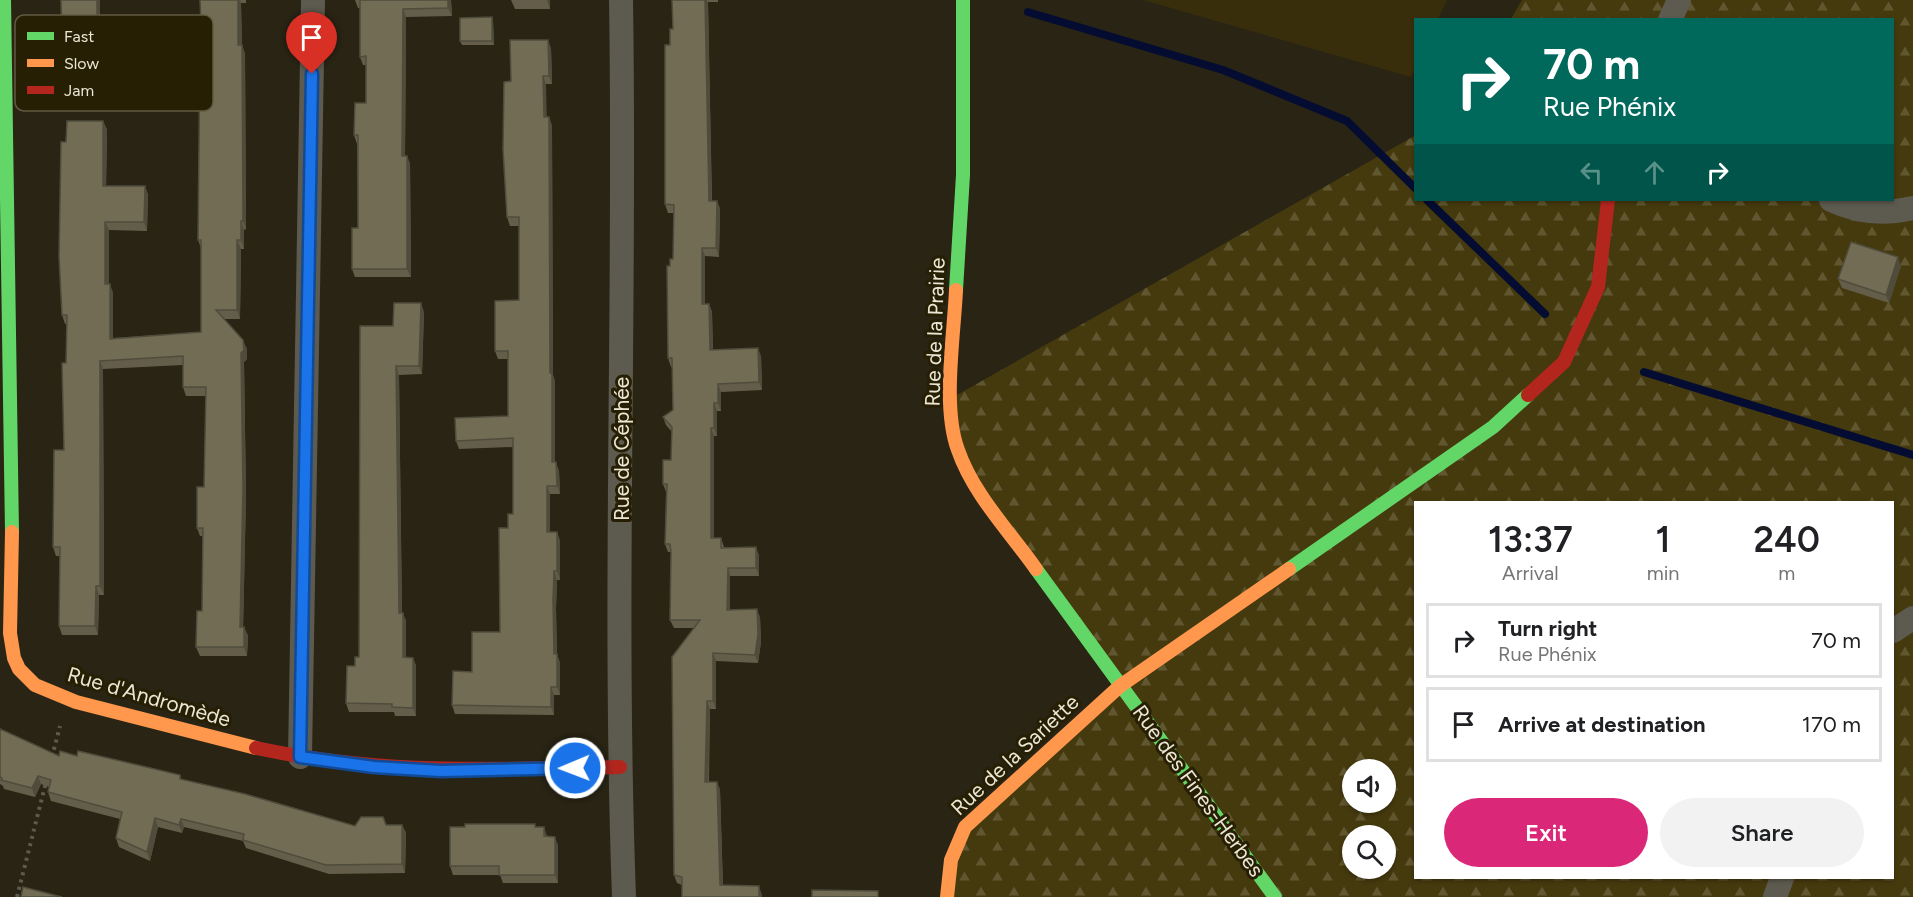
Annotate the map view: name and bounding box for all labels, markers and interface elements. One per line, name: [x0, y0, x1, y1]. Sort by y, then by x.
pin: [286, 12, 337, 74]
legend: [15, 15, 213, 111]
icon: arrive: [295, 21, 328, 54]
text: Fast: [64, 27, 94, 46]
text: 70 m: [1543, 39, 1640, 90]
icon: right: [1444, 42, 1522, 120]
text: Slow: [64, 54, 99, 73]
text: Jam: [64, 81, 94, 100]
text: Rue Phénix: [1543, 90, 1676, 123]
icon: left: [1575, 156, 1608, 189]
icon: ahead: [1638, 156, 1671, 189]
icon: right: [1701, 156, 1734, 189]
street label: Rue de la Prairie: [919, 257, 950, 407]
street label: Rue de Céphée: [609, 377, 634, 521]
text: 13:37: [1488, 518, 1573, 561]
text: 1: [1656, 518, 1671, 561]
text: 240: [1754, 518, 1820, 561]
text: Arrival: [1502, 561, 1559, 585]
text: min: [1647, 561, 1680, 585]
text: m: [1778, 561, 1795, 585]
text: Turn right: [1498, 615, 1597, 642]
icon: right: [1447, 624, 1480, 657]
text: 70 m: [1811, 627, 1861, 654]
text: Rue Phénix: [1498, 642, 1597, 666]
street label: Rue d'Andromède: [65, 661, 234, 732]
street label: Rue de la Sariette: [946, 689, 1084, 820]
street label: Rue des Fines-Herbes: [1128, 700, 1269, 881]
icon: arrive: [1447, 708, 1480, 741]
text: Arrive at destination: [1498, 711, 1706, 738]
text: 170 m: [1802, 711, 1861, 738]
position arrow: [543, 736, 607, 800]
map controls: [1342, 759, 1396, 879]
button: sound: [1342, 759, 1396, 813]
button: Exit: [1444, 798, 1648, 867]
button: Share: [1660, 798, 1864, 867]
button: search: [1342, 825, 1396, 879]

